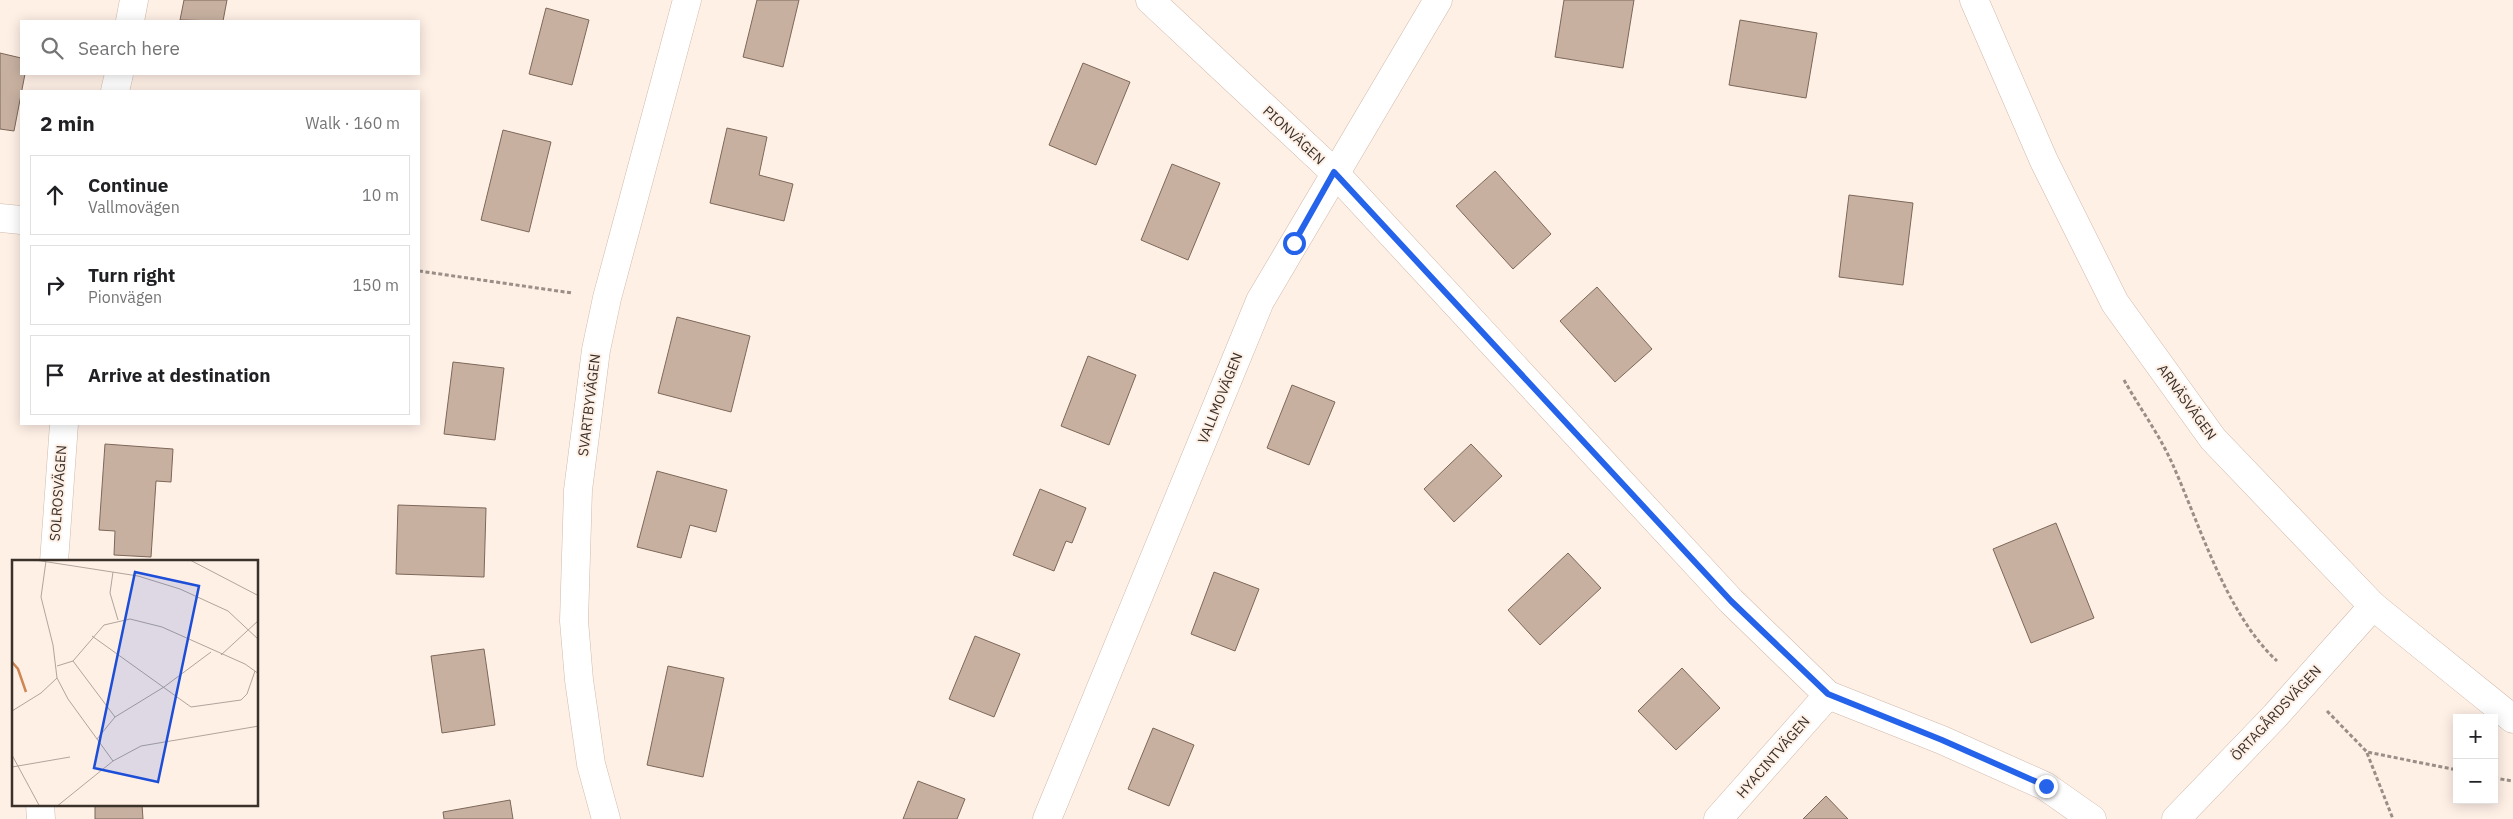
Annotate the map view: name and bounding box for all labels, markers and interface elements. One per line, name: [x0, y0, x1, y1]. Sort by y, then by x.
search box: [20, 20, 420, 75]
icon: search: [38, 34, 66, 62]
text: Search here: [78, 36, 180, 60]
street label: PIONVÄGEN: [1259, 102, 1329, 168]
text: 2 min: [40, 109, 95, 137]
text: Walk · 160 m: [305, 113, 400, 133]
text: Continue: [88, 173, 168, 197]
icon: ahead: [41, 181, 69, 209]
text: 10 m: [362, 185, 399, 205]
text: Vallmovägen: [88, 197, 180, 217]
route start: [1283, 232, 1306, 255]
text: Turn right: [88, 263, 175, 287]
icon: right: [41, 271, 69, 299]
text: 150 m: [352, 275, 399, 295]
text: Pionvägen: [88, 287, 162, 307]
street label: VALLMOVÄGEN: [1194, 350, 1246, 446]
street label: SVARTBYVÄGEN: [574, 353, 604, 457]
icon: arrive: [41, 361, 69, 389]
street label: ARNÄSVÄGEN: [2153, 361, 2221, 443]
text: Arrive at destination: [88, 363, 271, 387]
street label: SOLROSVÄGEN: [46, 444, 70, 542]
inset map: [12, 560, 259, 806]
street label: ÖRTAGÅRDSVÄGEN: [2226, 661, 2325, 765]
street label: HYACINTVÄGEN: [1732, 712, 1814, 802]
map controls: [2453, 714, 2498, 804]
button: +: [2453, 714, 2498, 759]
button: −: [2453, 759, 2498, 804]
route end: [2035, 775, 2058, 798]

